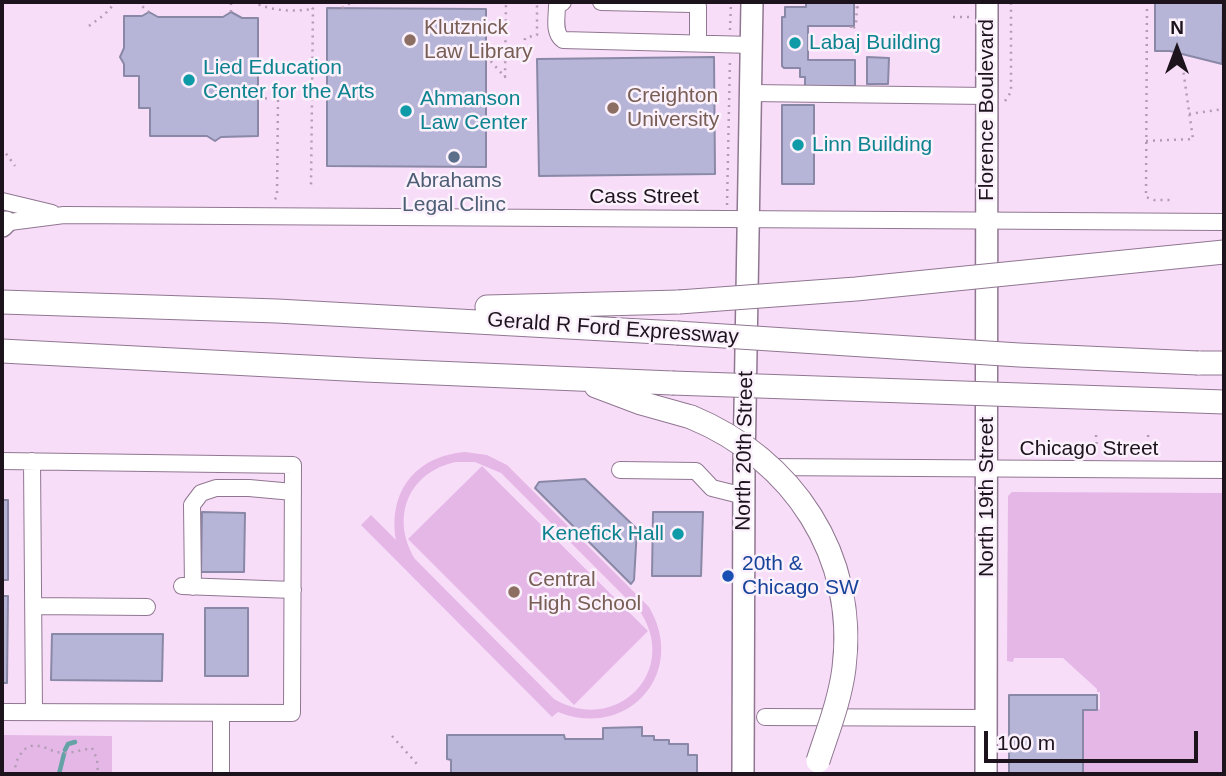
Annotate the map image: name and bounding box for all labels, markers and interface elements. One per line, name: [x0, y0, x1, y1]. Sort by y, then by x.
north arrow: [1142, 14, 1212, 84]
place label: Klutznick Law Library: [424, 15, 533, 65]
text: N: [1170, 17, 1184, 38]
street label: Florence Boulevard: [974, 19, 1000, 201]
place label: Labaj Building: [809, 30, 941, 56]
marker: Klutznick Law Library: [402, 32, 418, 48]
marker: Labaj Building: [787, 35, 803, 51]
place label: Lied Education Center for the Arts: [203, 55, 375, 105]
marker: Lied Education Center for the Arts: [181, 72, 197, 88]
place label: Creighton University: [627, 83, 719, 133]
place label: Ahmanson Law Center: [420, 86, 527, 136]
marker: Creighton University: [605, 100, 621, 116]
marker: Ahmanson Law Center: [398, 103, 414, 119]
place label: Linn Building: [812, 132, 932, 158]
marker: Linn Building: [790, 137, 806, 153]
marker: Abrahams Legal Clinc: [446, 149, 462, 165]
place label: Abrahams Legal Clinc: [402, 168, 506, 218]
street label: Cass Street: [589, 184, 699, 210]
street label: Gerald R Ford Expressway: [486, 308, 740, 350]
street label: North 20th Street: [731, 371, 759, 531]
street label: North 19th Street: [974, 417, 1000, 577]
street label: Chicago Street: [1020, 436, 1158, 462]
place label: Kenefick Hall: [541, 521, 664, 547]
marker: Kenefick Hall: [670, 526, 686, 542]
place label: 20th & Chicago SW: [742, 551, 859, 601]
place label: Central High School: [528, 567, 641, 617]
marker: 20th & Chicago SW: [720, 568, 736, 584]
marker: Central High School: [506, 584, 522, 600]
scale bar: [988, 716, 1202, 760]
text: 100 m: [997, 731, 1055, 754]

